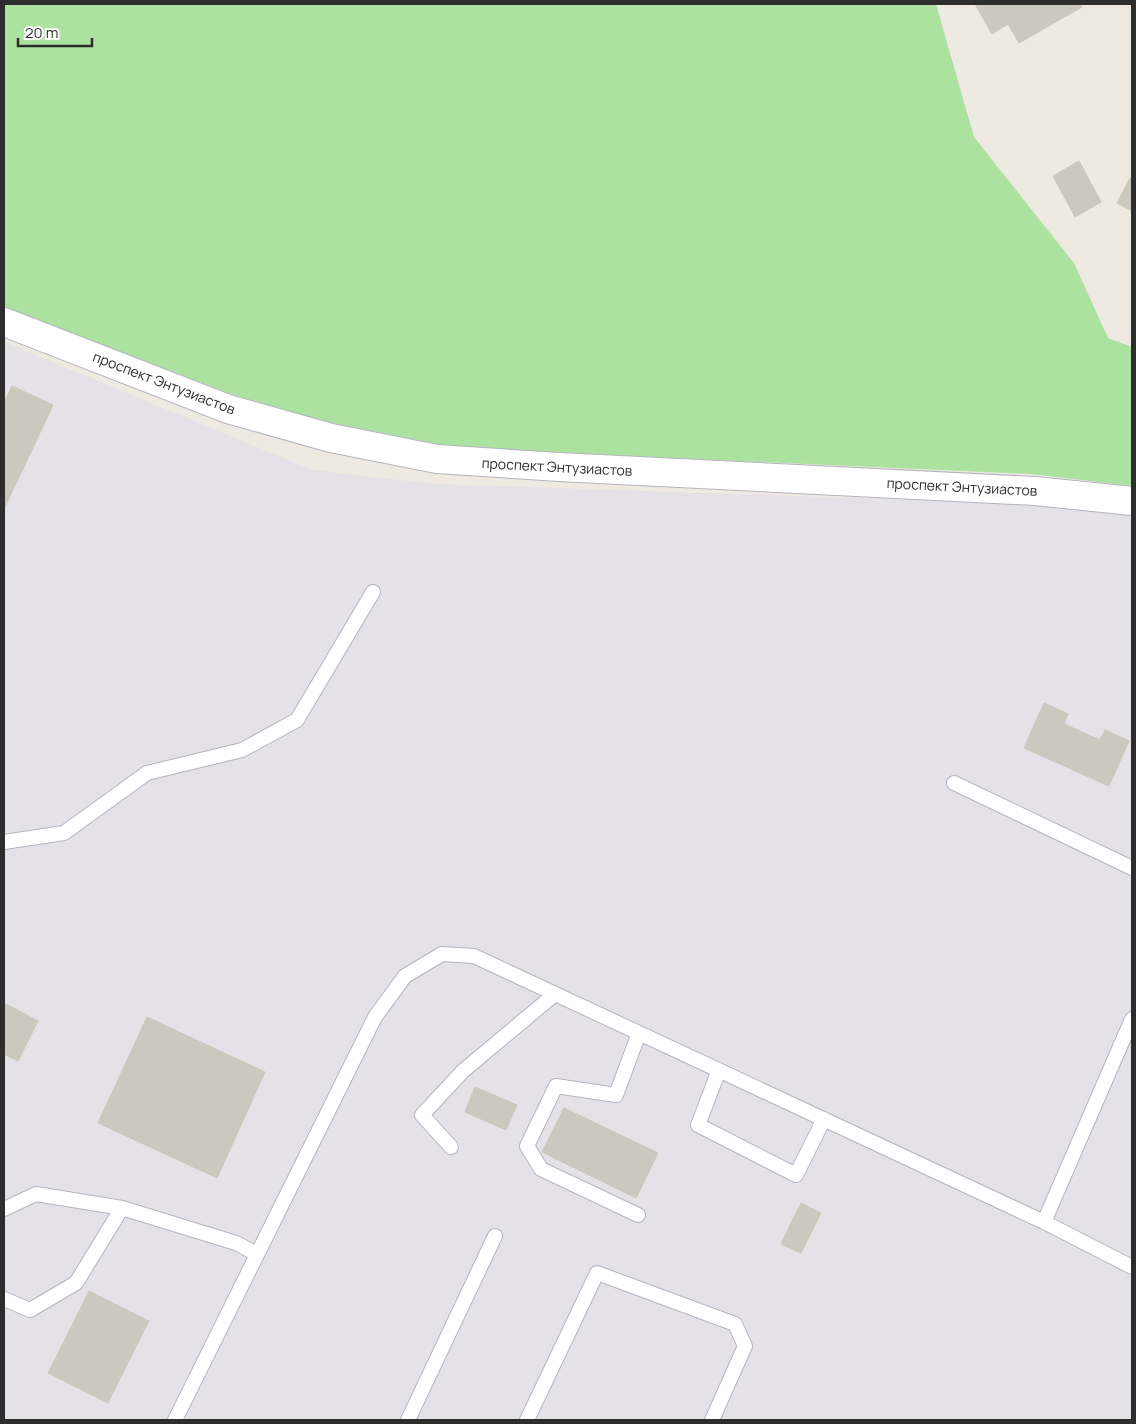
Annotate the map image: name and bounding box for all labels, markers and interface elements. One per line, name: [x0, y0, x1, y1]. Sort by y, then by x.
scale bar: [18, 15, 91, 47]
text: 20 m: [25, 22, 58, 43]
street label: проспект Энтузиастов: [90, 347, 238, 419]
street label: проспект Энтузиастов: [481, 453, 633, 480]
street label: проспект Энтузиастов: [886, 473, 1038, 500]

